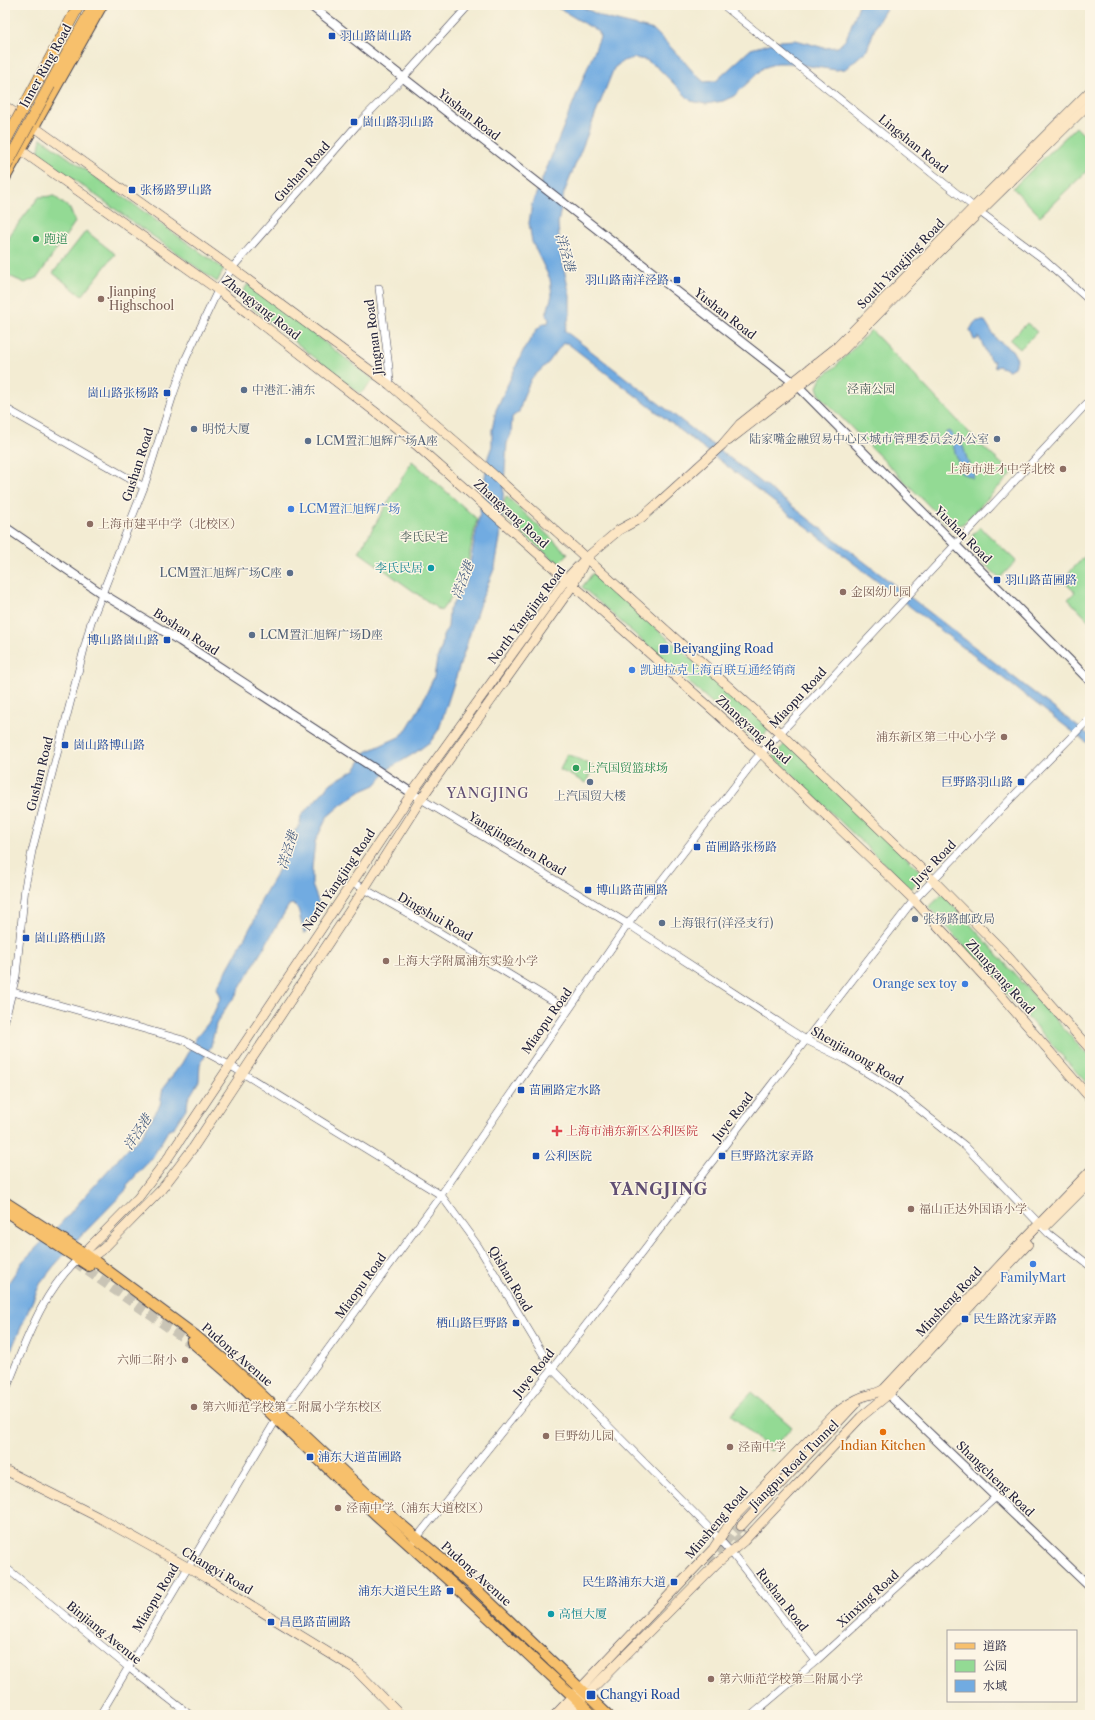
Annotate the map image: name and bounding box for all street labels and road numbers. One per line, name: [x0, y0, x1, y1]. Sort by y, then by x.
street label: Inner Ring Road: [16, 21, 75, 110]
street label: Yushan Road: [435, 85, 504, 144]
street label: Lingshan Road: [876, 111, 952, 177]
street label: Gushan Road: [270, 138, 333, 205]
street label: South Yangjing Road: [854, 215, 948, 312]
street label: Zhangyang Road: [219, 272, 304, 343]
street label: Yushan Road: [691, 284, 760, 343]
street label: Jingnan Road: [361, 298, 386, 378]
street label: Gushan Road: [119, 425, 157, 504]
street label: Zhangyang Road: [471, 476, 552, 552]
street label: Yushan Road: [931, 502, 995, 567]
street label: North Yangjing Road: [485, 562, 569, 667]
street label: Boshan Road: [151, 605, 222, 659]
street label: Miaopu Road: [766, 664, 830, 731]
street label: Zhangyang Road: [713, 692, 794, 768]
street label: Gushan Road: [23, 734, 56, 813]
street label: Yangjingzhen Road: [465, 808, 569, 879]
street label: North Yangjing Road: [299, 825, 379, 933]
street label: Juye Road: [907, 836, 959, 890]
street label: Dingshui Road: [395, 889, 476, 944]
street label: Zhangyang Road: [963, 936, 1038, 1018]
street label: Miaopu Road: [518, 984, 575, 1057]
street label: Shenjianong Road: [809, 1023, 907, 1088]
street label: Juye Road: [708, 1089, 757, 1145]
street label: Qishan Road: [486, 1243, 536, 1315]
street label: Miaopu Road: [332, 1250, 390, 1321]
street label: Minsheng Road: [913, 1263, 985, 1339]
street label: Pudong Avenue: [199, 1320, 276, 1390]
street label: Juye Road: [508, 1345, 558, 1401]
street label: Jiangpu Road Tunnel: [745, 1417, 842, 1514]
street label: Shangcheng Road: [953, 1438, 1038, 1520]
street label: Minsheng Road: [682, 1483, 752, 1562]
street label: Pudong Avenue: [438, 1538, 515, 1609]
street label: Changyi Road: [179, 1543, 256, 1598]
street label: Miaopu Road: [129, 1560, 182, 1635]
street label: Rushan Road: [753, 1565, 812, 1635]
street label: Xinxing Road: [833, 1567, 902, 1631]
street label: Binjiang Avenue: [64, 1598, 145, 1668]

